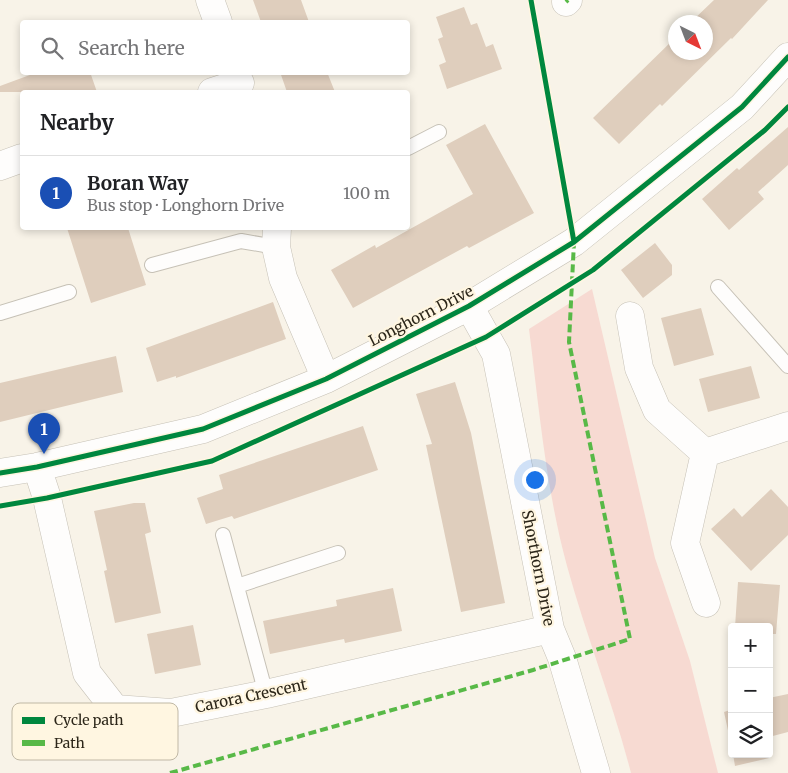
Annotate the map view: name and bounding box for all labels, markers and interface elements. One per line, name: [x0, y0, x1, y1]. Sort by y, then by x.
north arrow: [668, 15, 713, 60]
search box: [20, 20, 410, 75]
icon: search: [38, 34, 66, 62]
text: Search here: [78, 36, 185, 60]
text: Nearby: [40, 109, 114, 136]
text: Boran Way: [87, 171, 189, 195]
text: 1: [52, 183, 60, 203]
text: 100 m: [343, 183, 390, 203]
text: Bus stop · Longhorn Drive: [87, 195, 284, 215]
street label: Longhorn Drive: [365, 281, 476, 350]
pin: 1: [28, 413, 60, 454]
your location: [522, 467, 548, 493]
street label: Shorthorn Drive: [518, 508, 559, 628]
map controls: [728, 623, 773, 758]
button: +: [728, 623, 773, 668]
button: −: [728, 668, 773, 713]
street label: Carora Crescent: [194, 674, 308, 717]
legend: [12, 703, 178, 760]
text: Cycle path: [54, 711, 124, 729]
button: layers: [728, 713, 773, 758]
text: Path: [54, 734, 85, 752]

